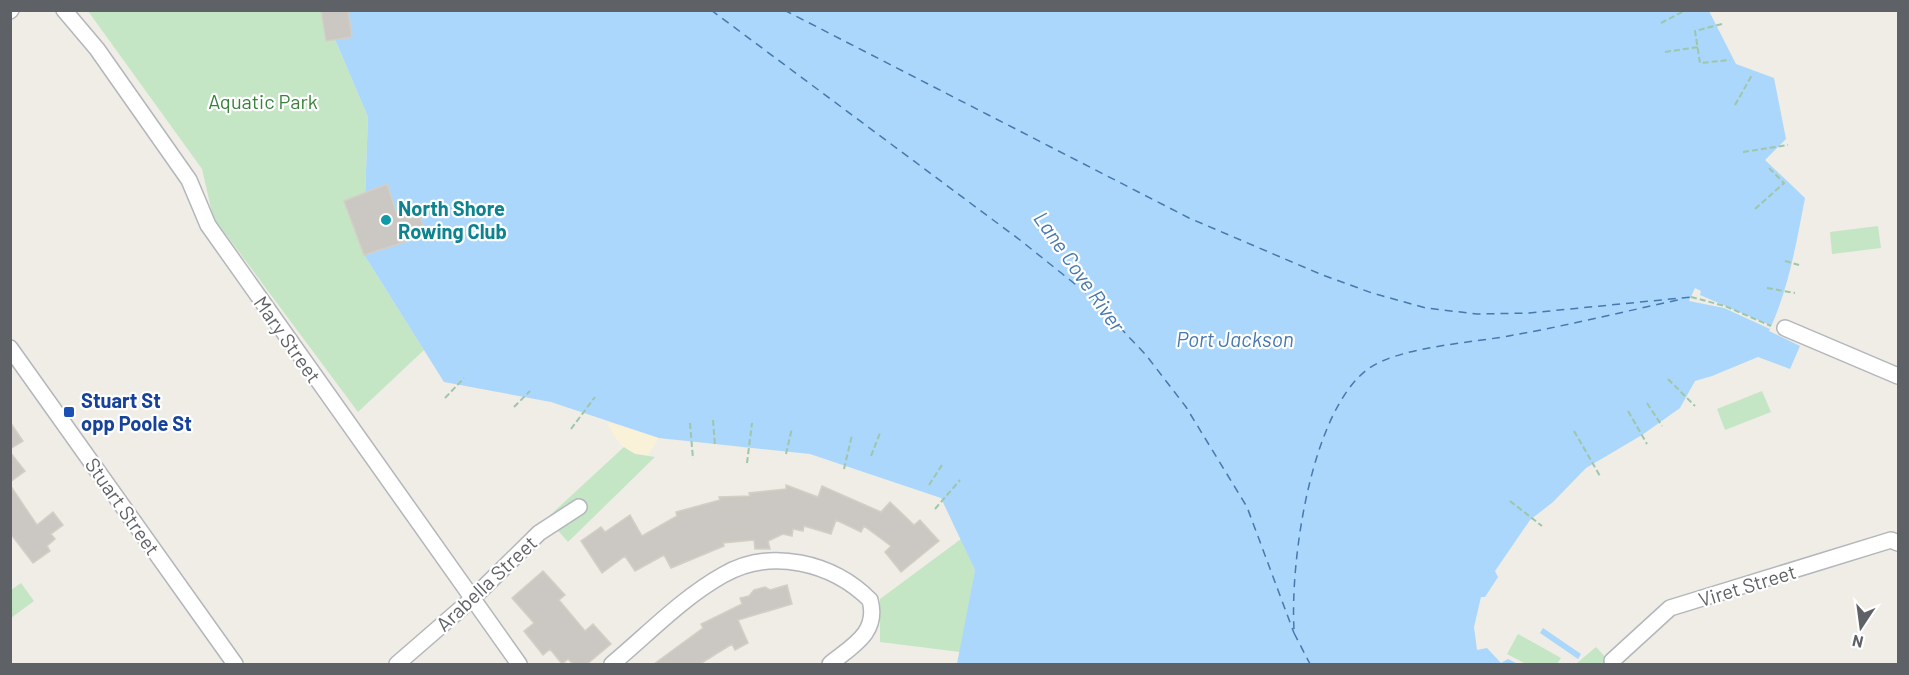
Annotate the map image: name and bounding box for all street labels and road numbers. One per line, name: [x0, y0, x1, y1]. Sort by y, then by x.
street label: Mary Street: [249, 291, 327, 387]
street label: Stuart Street: [81, 453, 165, 559]
street label: Arabella Street: [431, 530, 541, 636]
street label: Viret Street: [1695, 559, 1799, 611]

